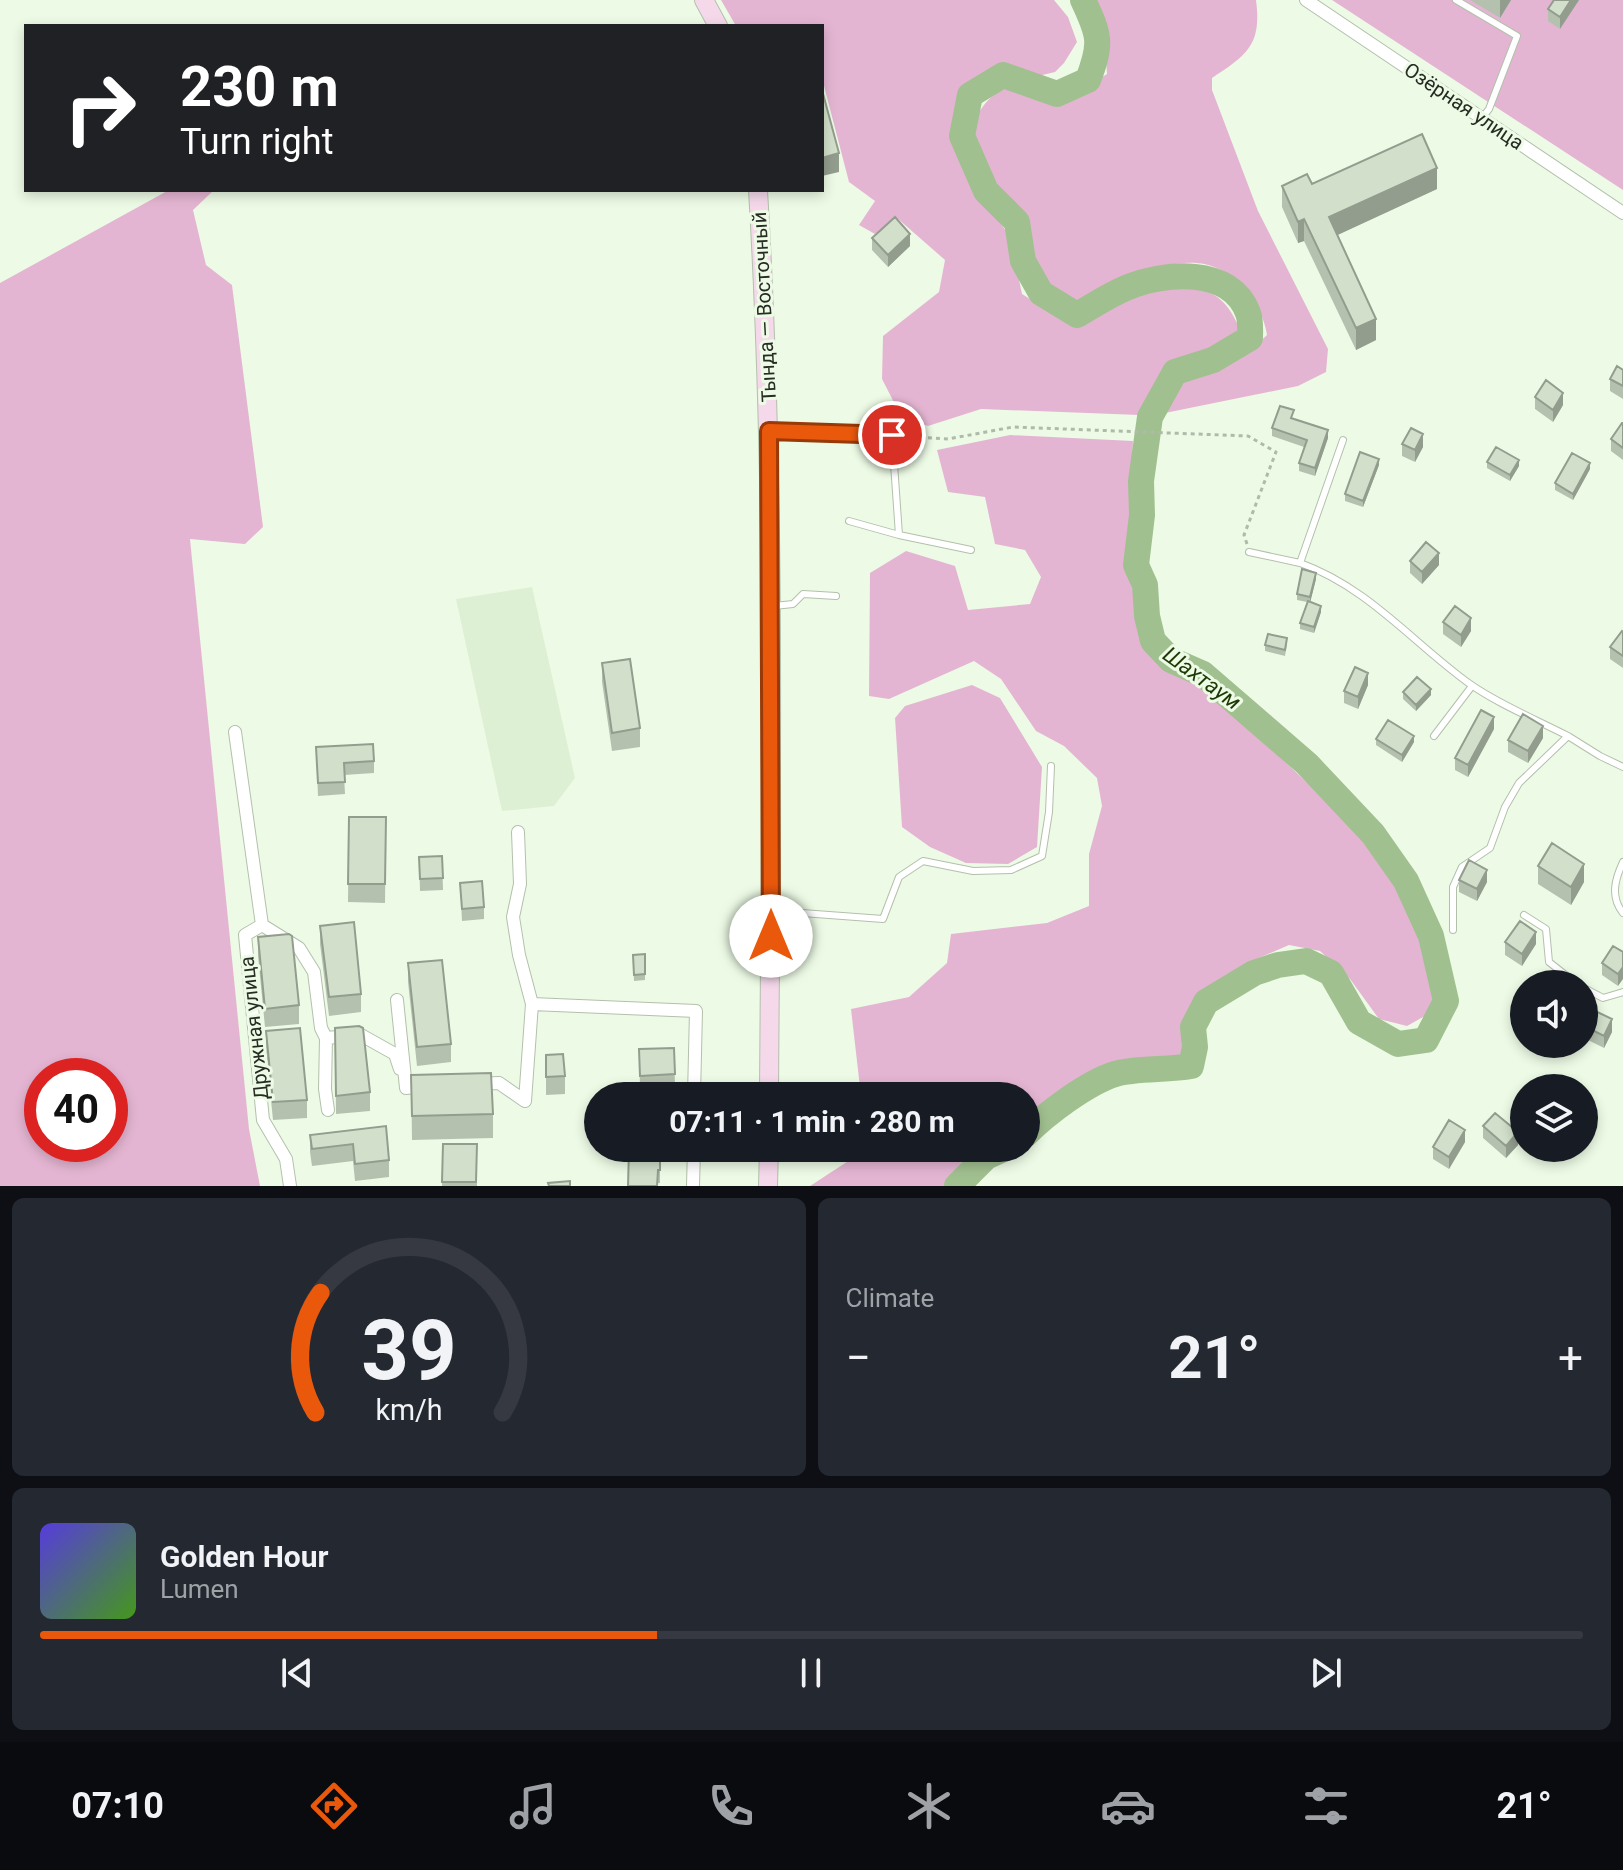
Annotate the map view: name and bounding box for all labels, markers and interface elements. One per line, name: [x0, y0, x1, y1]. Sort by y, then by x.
text: 230 m: [180, 54, 339, 120]
icon: right: [48, 56, 152, 160]
street label: Озёрная улица: [1400, 57, 1528, 155]
text: Turn right: [180, 121, 333, 163]
street label: Тында — Восточный: [747, 211, 781, 403]
pin: [858, 401, 926, 469]
icon: arrive: [870, 413, 914, 457]
water label: Шахтаум: [1158, 642, 1246, 715]
position arrow: [729, 894, 813, 978]
street label: Дружная улица: [235, 955, 273, 1101]
map controls: [1510, 970, 1598, 1162]
button: sound: [1510, 970, 1598, 1058]
speed limit sign: 40: [24, 1058, 128, 1162]
button: layers: [1510, 1074, 1598, 1162]
text: 07:11 · 1 min · 280 m: [669, 1104, 955, 1139]
text: Climate: [846, 1283, 934, 1313]
text: 39: [361, 1302, 456, 1399]
text: 21°: [1168, 1322, 1260, 1393]
text: −: [846, 1332, 871, 1384]
text: +: [1558, 1332, 1583, 1384]
text: km/h: [375, 1393, 442, 1427]
text: Golden Hour: [160, 1539, 329, 1574]
text: Lumen: [160, 1574, 239, 1604]
icon: previous: [275, 1651, 319, 1695]
icon: pause: [789, 1651, 833, 1695]
icon: next: [1304, 1651, 1348, 1695]
icon: directions: [306, 1778, 362, 1834]
icon: music: [505, 1778, 561, 1834]
icon: phone: [703, 1778, 759, 1834]
icon: climate: [901, 1778, 957, 1834]
icon: car: [1100, 1778, 1156, 1834]
icon: filters: [1298, 1778, 1354, 1834]
text: 07:10: [71, 1785, 164, 1827]
text: 21°: [1496, 1785, 1552, 1827]

